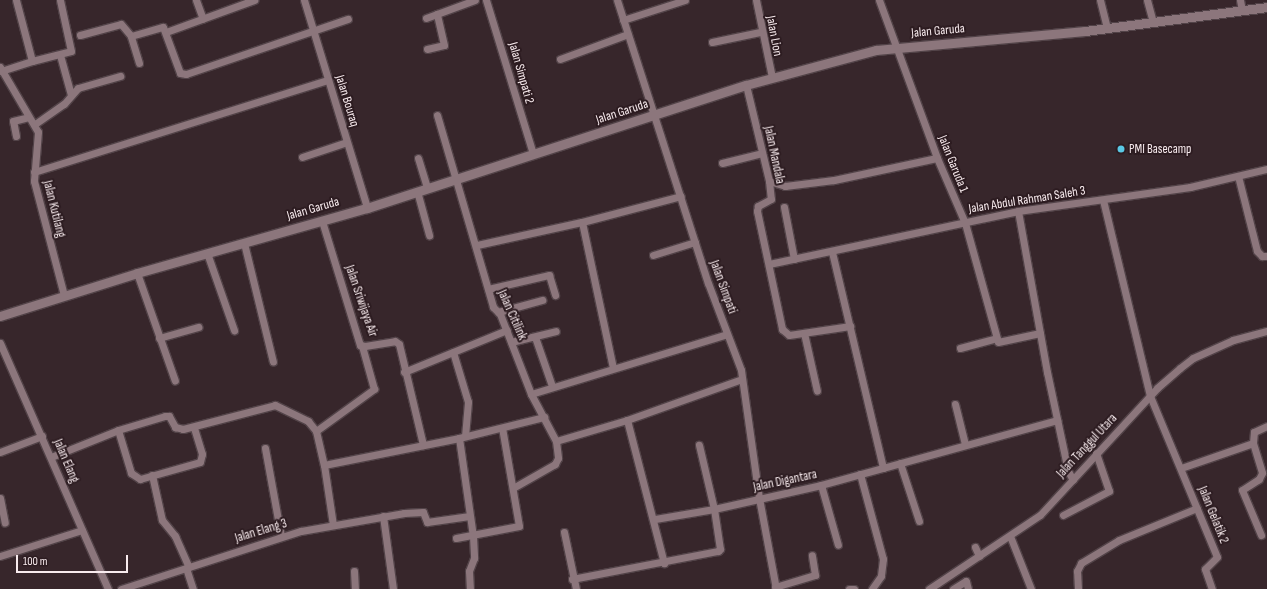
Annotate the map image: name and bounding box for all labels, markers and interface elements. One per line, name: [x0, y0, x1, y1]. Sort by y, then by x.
street label: Jalan Lion: [762, 14, 786, 58]
street label: Jalan Garuda: [911, 21, 965, 41]
street label: Jalan Simpati 2: [505, 40, 537, 106]
street label: Jalan Bouraq: [332, 73, 362, 129]
street label: Jalan Garuda: [594, 96, 650, 128]
street label: Jalan Mandala: [760, 125, 788, 185]
street label: Jalan Garuda 1: [934, 133, 972, 195]
place label: PMI Basecamp: [1129, 141, 1191, 157]
marker: PMI Basecamp: [1116, 144, 1126, 154]
street label: Jalan Kutilang: [39, 179, 69, 239]
street label: Jalan Abdul Rahman Saleh 3: [968, 183, 1086, 217]
street label: Jalan Garuda: [285, 194, 341, 224]
street label: Jalan Simpati: [706, 258, 740, 316]
street label: Jalan Sriwijaya Air: [341, 263, 381, 339]
street label: Jalan Citilink: [494, 287, 530, 343]
street label: Jalan Tanggul Utara: [1053, 411, 1121, 481]
street label: Jalan Elang: [50, 437, 82, 485]
street label: Jalan Digantara: [752, 467, 818, 495]
street label: Jalan Gelatik 2: [1194, 484, 1232, 546]
street label: Jalan Elang 3: [233, 516, 289, 546]
scale bar: [18, 547, 130, 573]
text: 100 m: [23, 554, 48, 569]

